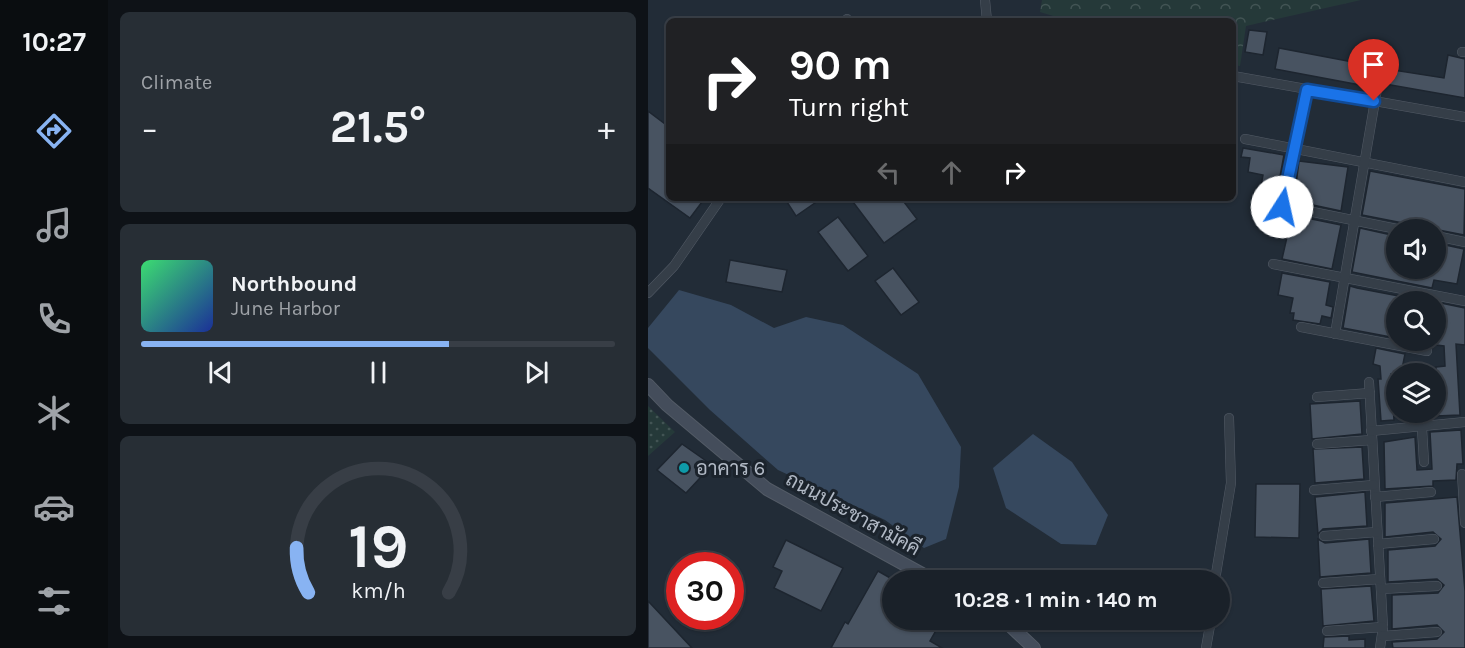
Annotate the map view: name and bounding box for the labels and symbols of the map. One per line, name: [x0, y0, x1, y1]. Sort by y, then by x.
pin: [1348, 39, 1399, 101]
position arrow: [1250, 175, 1314, 239]
place label: อาคาร 6: [696, 457, 765, 480]
marker: อาคาร 6: [677, 461, 691, 475]
street label: ถนนประชาสามัคคี: [782, 466, 925, 560]
speed limit sign: 30: [666, 552, 744, 630]

